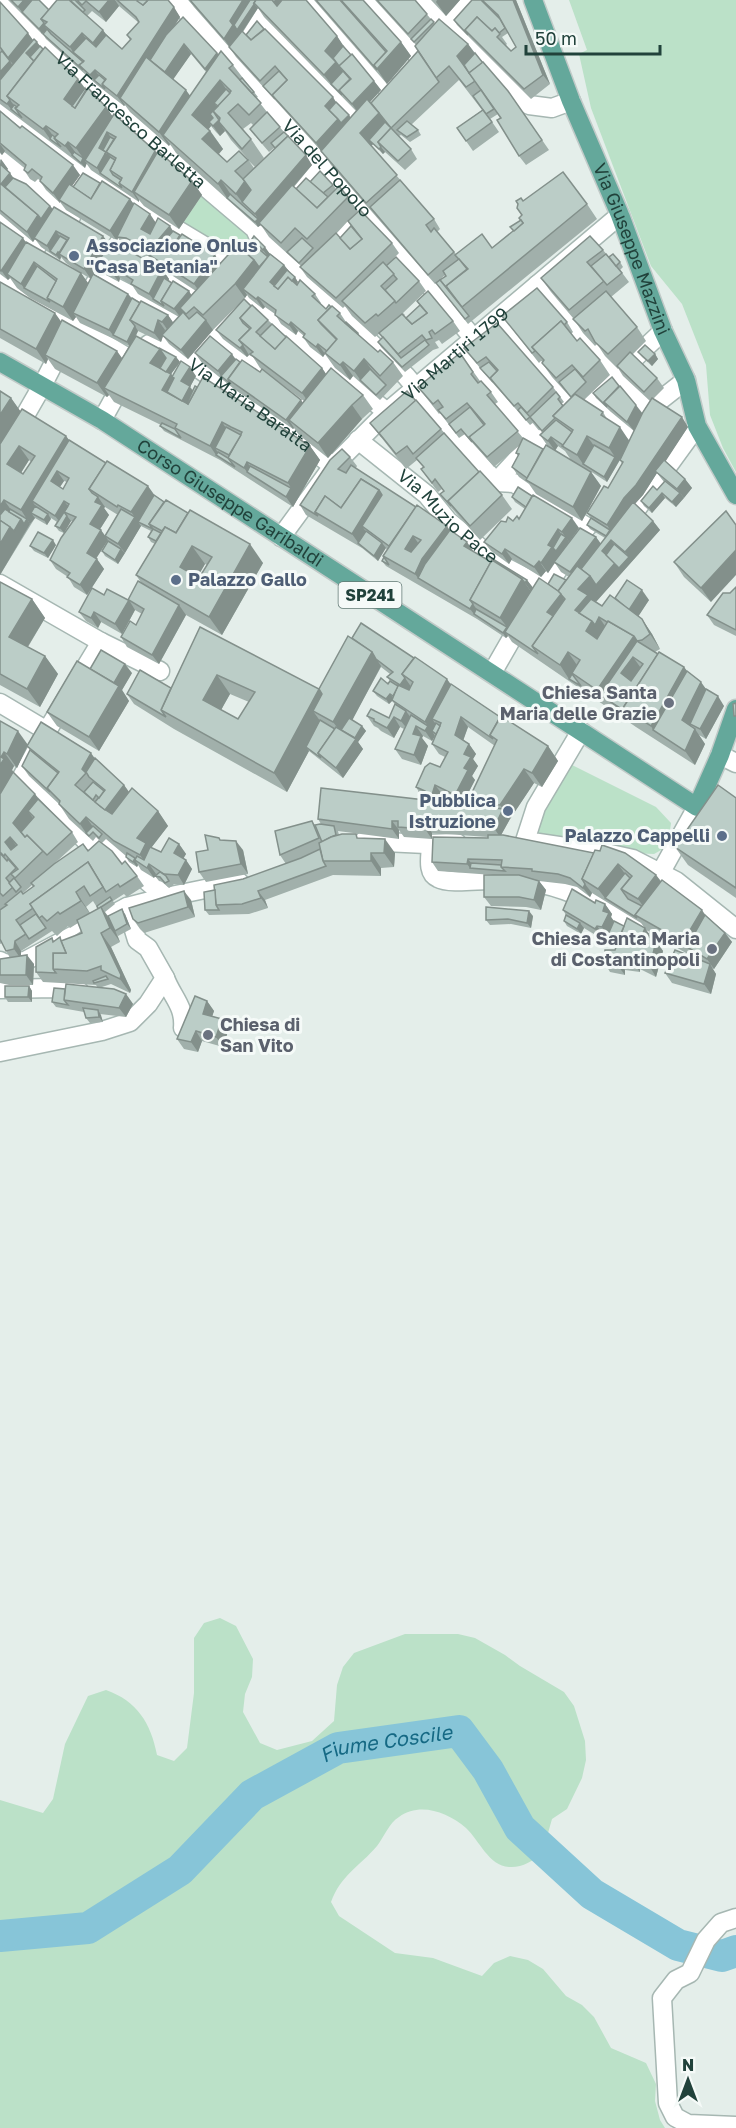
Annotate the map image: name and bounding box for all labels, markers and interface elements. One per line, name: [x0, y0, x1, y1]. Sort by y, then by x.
scale bar: [526, 18, 660, 56]
text: 50 m: [535, 27, 577, 49]
street label: Via Francesco Barletta: [51, 46, 211, 193]
street label: Via del Popolo: [278, 114, 377, 221]
street label: Via Giuseppe Mazzini: [589, 160, 675, 338]
place label: Associazione Onlus "Casa Betania": [86, 234, 258, 277]
marker: Associazione Onlus "Casa Betania": [67, 249, 81, 263]
street label: Via Martiri 1799: [397, 302, 513, 405]
street label: Via Maria Baratta: [184, 353, 317, 456]
street label: Corso Giuseppe Garibaldi: [133, 434, 328, 571]
street label: Via Muzio Pace: [393, 464, 503, 567]
place label: Palazzo Gallo: [188, 568, 307, 590]
marker: Palazzo Gallo: [169, 573, 183, 587]
road number: SP241: [338, 582, 401, 608]
place label: Chiesa Santa Maria delle Grazie: [500, 681, 657, 724]
marker: Chiesa Santa Maria delle Grazie: [662, 696, 676, 710]
place label: Pubblica Istruzione: [409, 789, 496, 832]
marker: Pubblica Istruzione: [501, 804, 515, 818]
place label: Palazzo Cappelli: [565, 824, 710, 846]
marker: Palazzo Cappelli: [715, 829, 729, 843]
place label: Chiesa Santa Maria di Costantinopoli: [531, 927, 700, 970]
marker: Chiesa Santa Maria di Costantinopoli: [705, 942, 719, 956]
place label: Chiesa di San Vito: [220, 1013, 300, 1056]
marker: Chiesa di San Vito: [201, 1028, 215, 1042]
water label: Fiume Coscile: [315, 1719, 455, 1767]
north arrow: [658, 2050, 718, 2110]
text: N: [682, 2055, 694, 2075]

